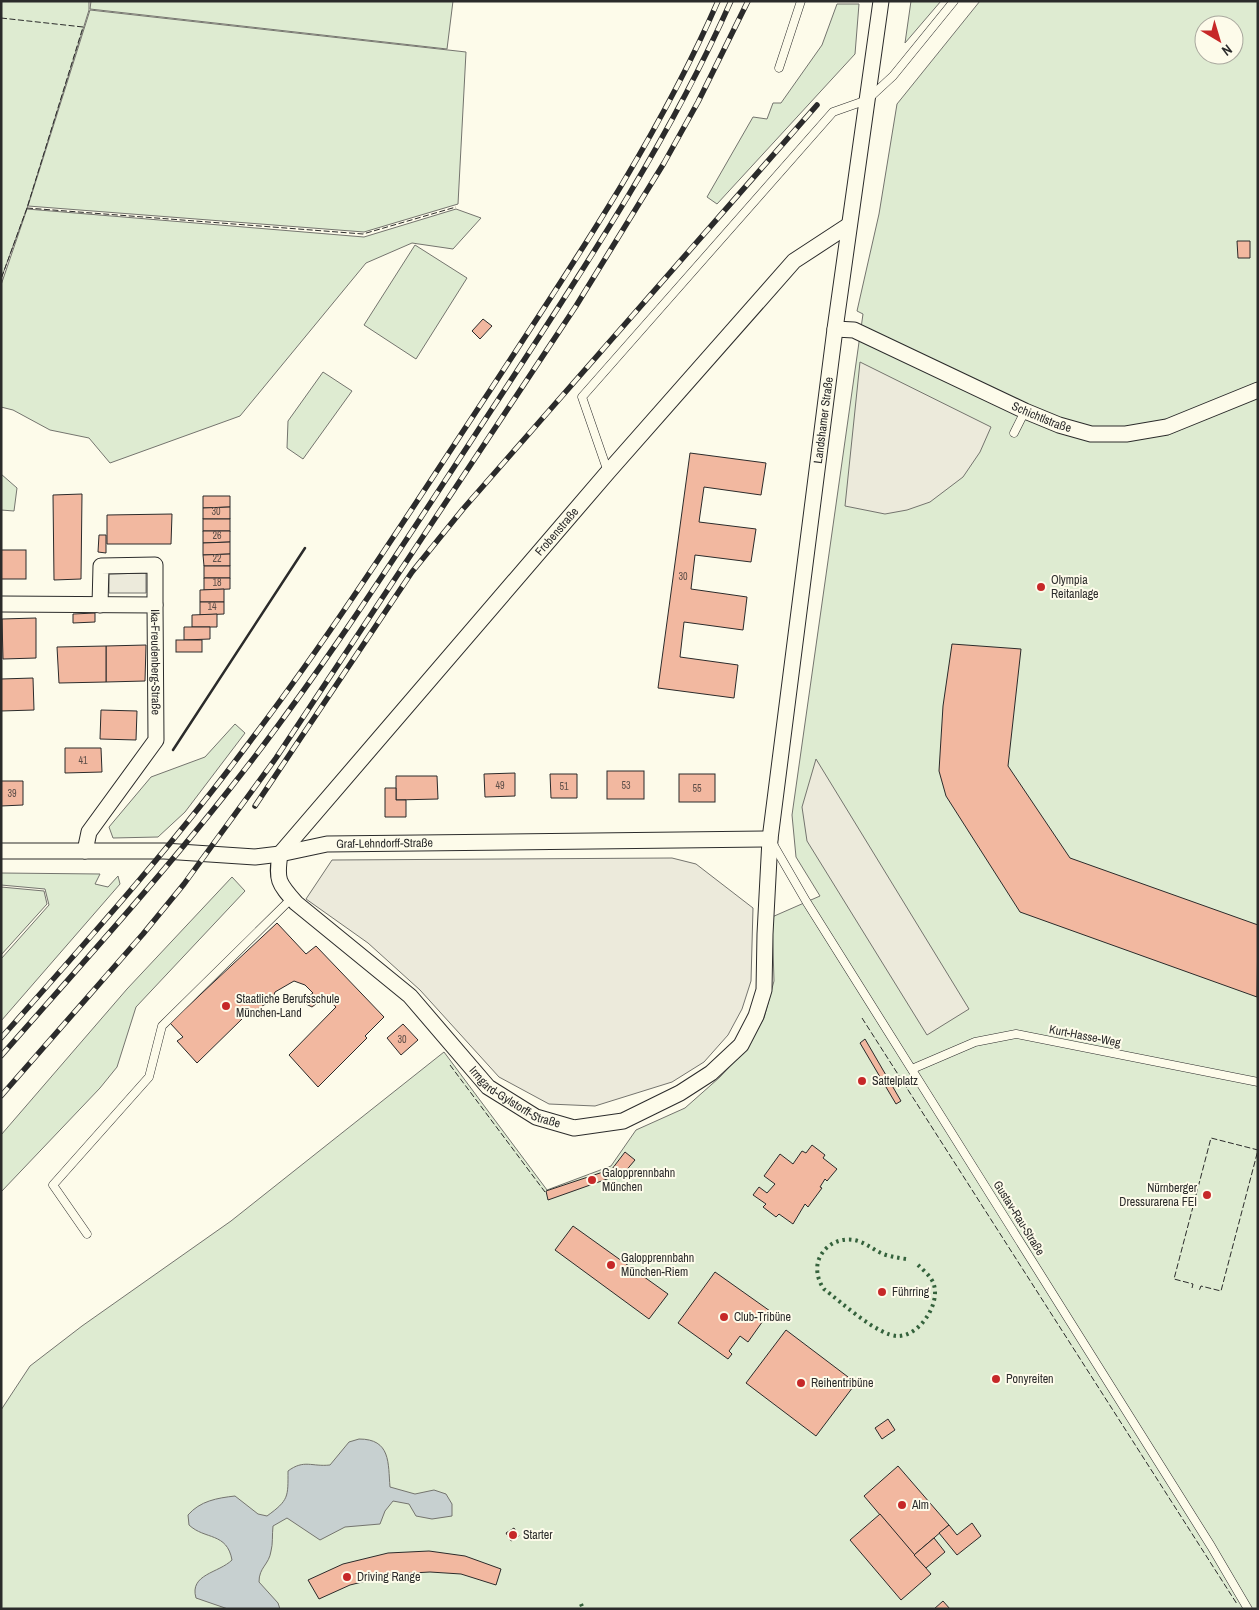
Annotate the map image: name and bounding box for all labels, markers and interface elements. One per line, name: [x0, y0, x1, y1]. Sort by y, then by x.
north arrow: [1194, 15, 1244, 65]
text: N: [1218, 41, 1236, 60]
street label: Landshamer Straße: [810, 376, 837, 464]
street label: Schichtlstraße: [1009, 398, 1073, 436]
street label: Frobenstraße: [532, 504, 582, 559]
house number: 30: [211, 505, 221, 518]
house number: 26: [212, 529, 222, 542]
house number: 22: [212, 552, 222, 565]
house number: 30: [678, 570, 688, 583]
place label: Olympia Reitanlage: [1051, 572, 1099, 602]
house number: 18: [212, 576, 222, 589]
marker: Olympia Reitanlage: [1035, 581, 1047, 593]
house number: 14: [207, 600, 217, 613]
street label: Ika-Freudenberg-Straße: [147, 609, 164, 715]
house number: 41: [78, 754, 88, 767]
house number: 49: [495, 779, 505, 792]
house number: 53: [621, 779, 631, 792]
house number: 51: [559, 780, 569, 793]
house number: 55: [692, 782, 702, 795]
house number: 39: [7, 787, 17, 800]
street label: Graf-Lehndorff-Straße: [336, 835, 433, 852]
place label: Staatliche Berufsschule München-Land: [236, 991, 339, 1021]
marker: Staatliche Berufsschule München-Land: [220, 1000, 232, 1012]
street label: Kurt-Hasse-Weg: [1048, 1021, 1123, 1051]
house number: 30: [397, 1033, 407, 1046]
street label: Irmgard-Gylstorff-Straße: [466, 1063, 562, 1132]
place label: Sattelplatz: [872, 1073, 918, 1089]
marker: Sattelplatz: [856, 1075, 868, 1087]
place label: Galopprennbahn Műnchen: [602, 1165, 675, 1195]
marker: Galopprennbahn Műnchen: [586, 1174, 598, 1186]
street label: Gustav-Rau-Straße: [990, 1178, 1048, 1258]
place label: Nürnberger Dressurarena FEI: [1119, 1180, 1198, 1210]
marker: Nürnberger Dressurarena FEI: [1201, 1189, 1213, 1201]
place label: Galopprennbahn München-Riem: [621, 1250, 694, 1280]
marker: Galopprennbahn München-Riem: [605, 1259, 617, 1271]
place label: Führring: [892, 1284, 930, 1300]
marker: Führring: [876, 1286, 888, 1298]
place label: Club-Tribüne: [734, 1309, 791, 1325]
marker: Club-Tribüne: [718, 1311, 730, 1323]
place label: Ponyreiten: [1006, 1371, 1054, 1387]
marker: Ponyreiten: [990, 1373, 1002, 1385]
place label: Reihentribüne: [811, 1375, 873, 1391]
marker: Reihentribüne: [795, 1377, 807, 1389]
place label: Alm: [911, 1497, 929, 1513]
marker: Alm: [896, 1499, 908, 1511]
place label: Starter: [523, 1527, 553, 1543]
marker: Starter: [507, 1529, 519, 1541]
place label: Driving Range: [357, 1569, 420, 1585]
marker: Driving Range: [341, 1571, 353, 1583]

